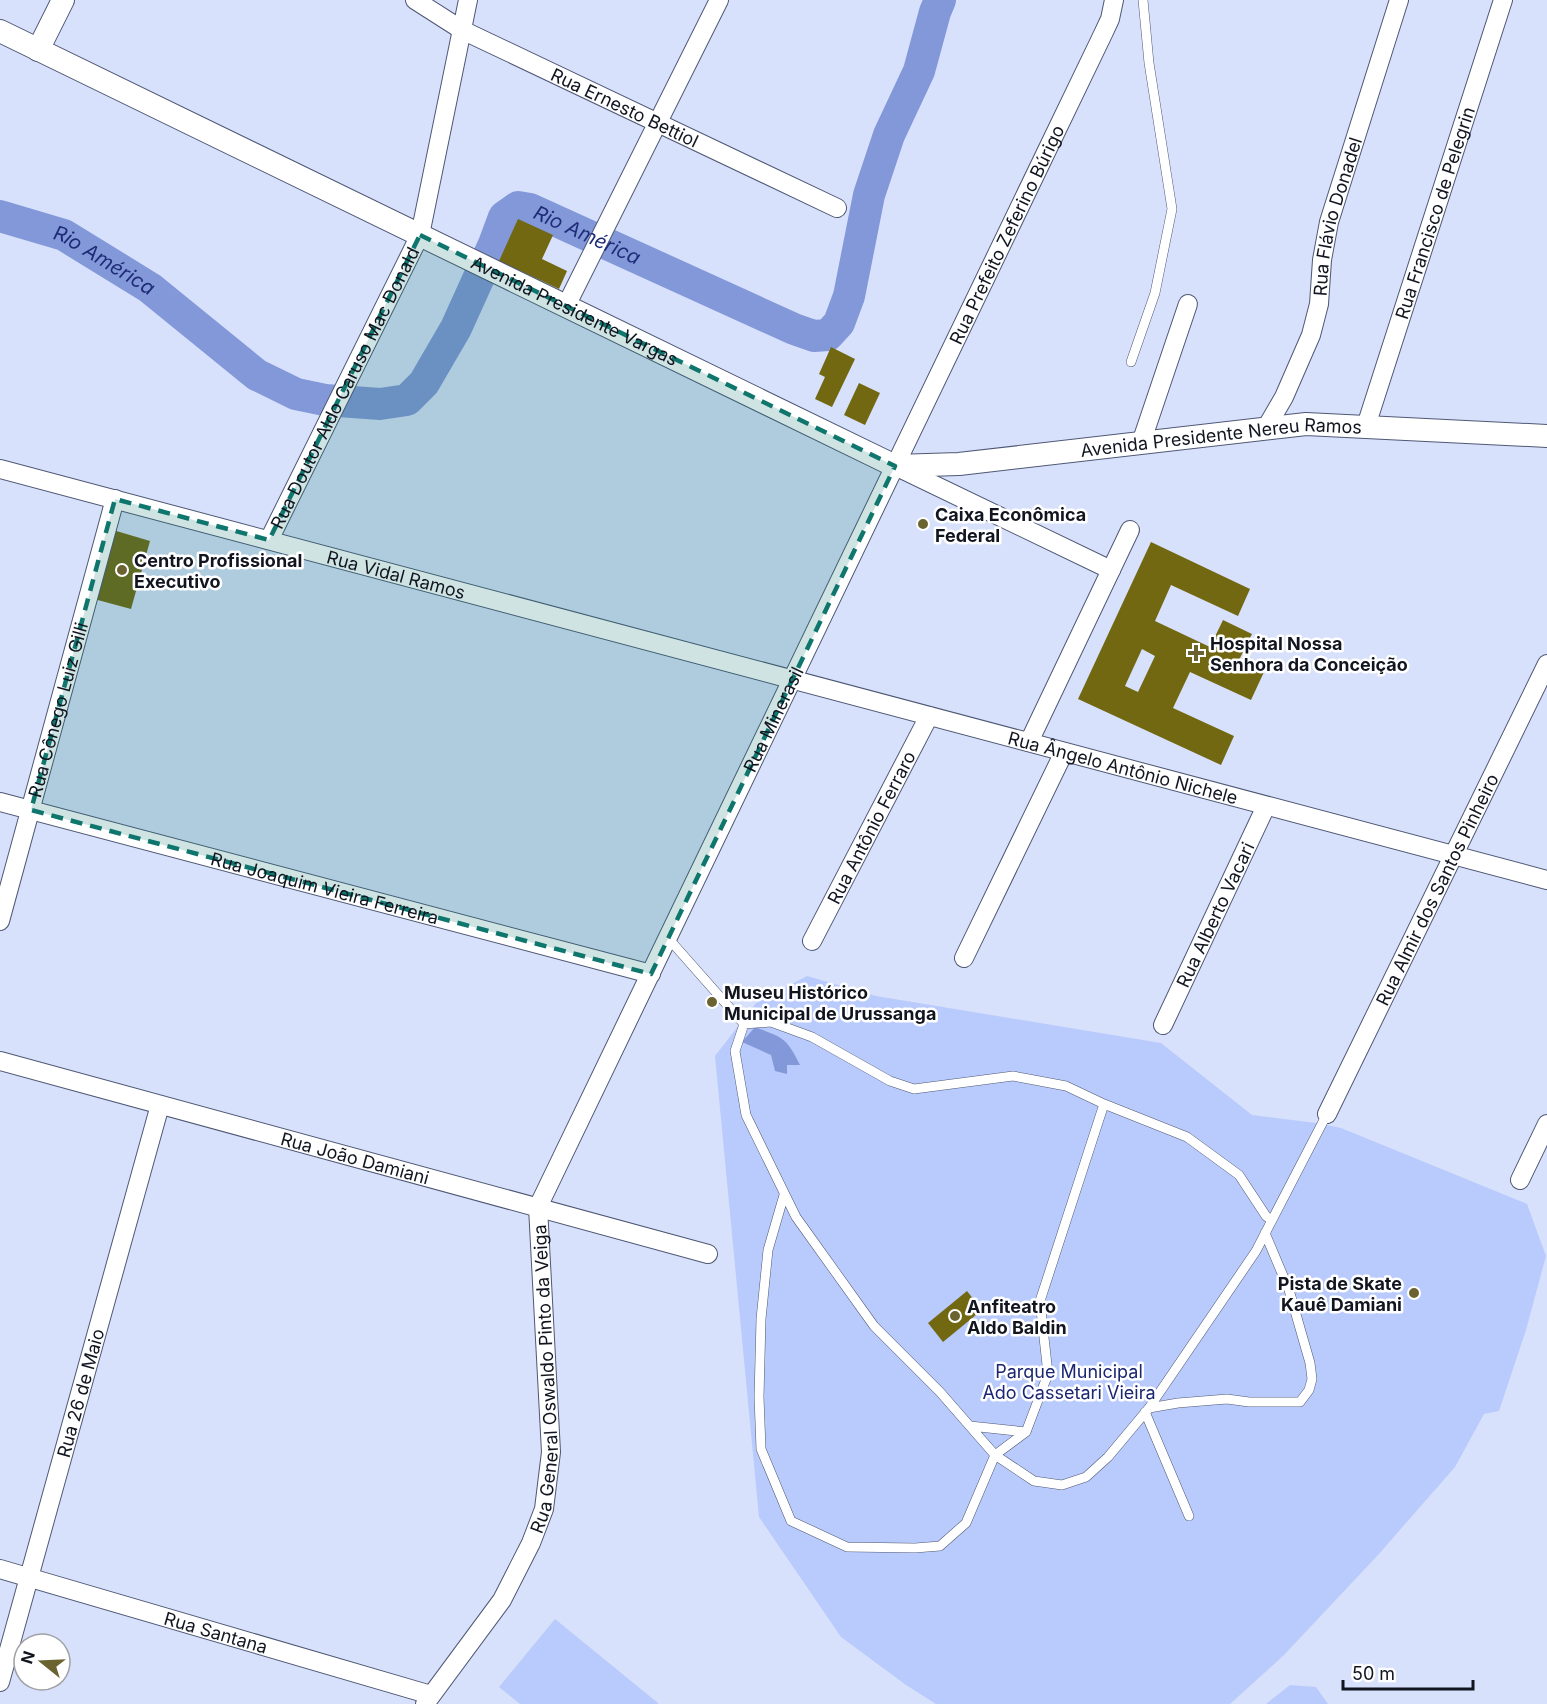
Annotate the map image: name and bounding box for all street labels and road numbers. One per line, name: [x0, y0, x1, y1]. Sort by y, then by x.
street label: Rua Ernesto Bettiol: [548, 63, 702, 151]
street label: Rua Francisco de Pelegrin: [1391, 104, 1479, 322]
street label: Rua Prefeito Zeferino Búrigo: [945, 122, 1068, 347]
street label: Rua Flávio Donadel: [1309, 135, 1366, 297]
street label: Rua Doutor Aldo Caruso Mac Donald: [266, 243, 423, 532]
street label: Avenida Presidente Vargas: [468, 251, 682, 369]
street label: Avenida Presidente Nereu Ramos: [1079, 413, 1362, 460]
street label: Rua Vidal Ramos: [325, 546, 468, 603]
street label: Rua Cônego Luiz Gilli: [24, 620, 91, 800]
street label: Rua Minerasil: [739, 663, 807, 775]
street label: Rua Ângelo Antônio Nichele: [1006, 727, 1240, 808]
street label: Rua Antônio Ferraro: [823, 747, 919, 907]
street label: Rua Almir dos Santos Pinheiro: [1371, 770, 1502, 1009]
street label: Rua Alberto Vacari: [1172, 839, 1258, 991]
street label: Rua Joaquim Vieira Ferreira: [209, 848, 441, 928]
street label: Rua João Damiani: [278, 1128, 432, 1188]
street label: Rua General Oswaldo Pinto da Veiga: [525, 1224, 561, 1536]
street label: Rua 26 de Maio: [52, 1326, 108, 1460]
street label: Rua Santana: [162, 1607, 270, 1657]

